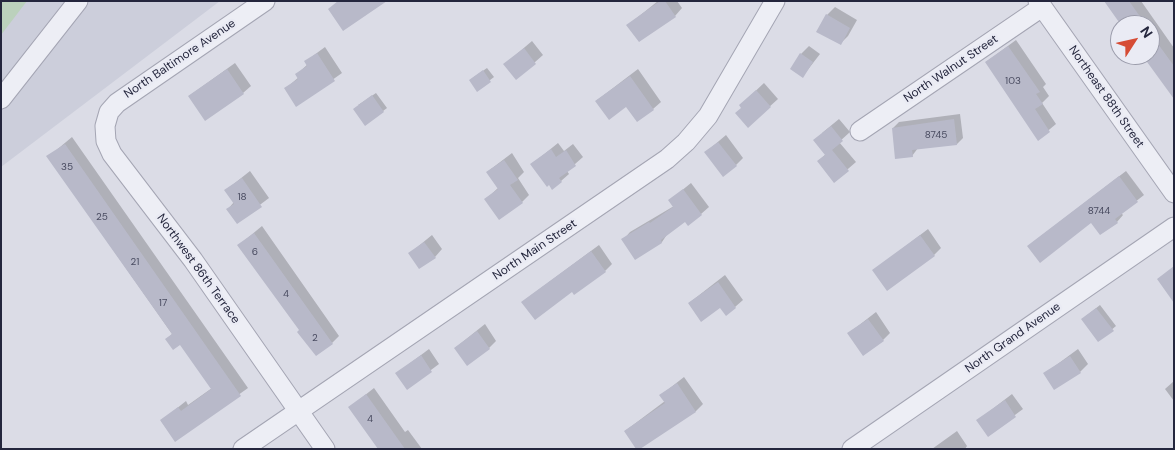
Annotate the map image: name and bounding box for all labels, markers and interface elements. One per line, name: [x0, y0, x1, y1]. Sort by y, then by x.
north arrow: [1110, 15, 1160, 65]
street label: North Baltimore Avenue: [121, 16, 239, 102]
text: N: [1136, 23, 1157, 41]
street label: North Walnut Street: [901, 32, 1001, 106]
street label: Northeast 88th Street: [1065, 43, 1147, 151]
house number: 103: [1005, 75, 1021, 87]
house number: 8745: [925, 129, 947, 141]
house number: 35: [61, 161, 73, 173]
house number: 18: [237, 191, 247, 203]
house number: 8744: [1088, 205, 1110, 217]
house number: 25: [96, 211, 108, 223]
street label: Northwest 86th Terrace: [153, 211, 243, 327]
street label: North Main Street: [490, 217, 580, 283]
house number: 6: [252, 246, 258, 258]
house number: 21: [131, 256, 139, 268]
house number: 4: [283, 288, 289, 300]
house number: 17: [159, 297, 167, 309]
street label: North Grand Avenue: [963, 300, 1063, 376]
house number: 2: [312, 332, 318, 344]
house number: 4: [367, 413, 373, 425]

